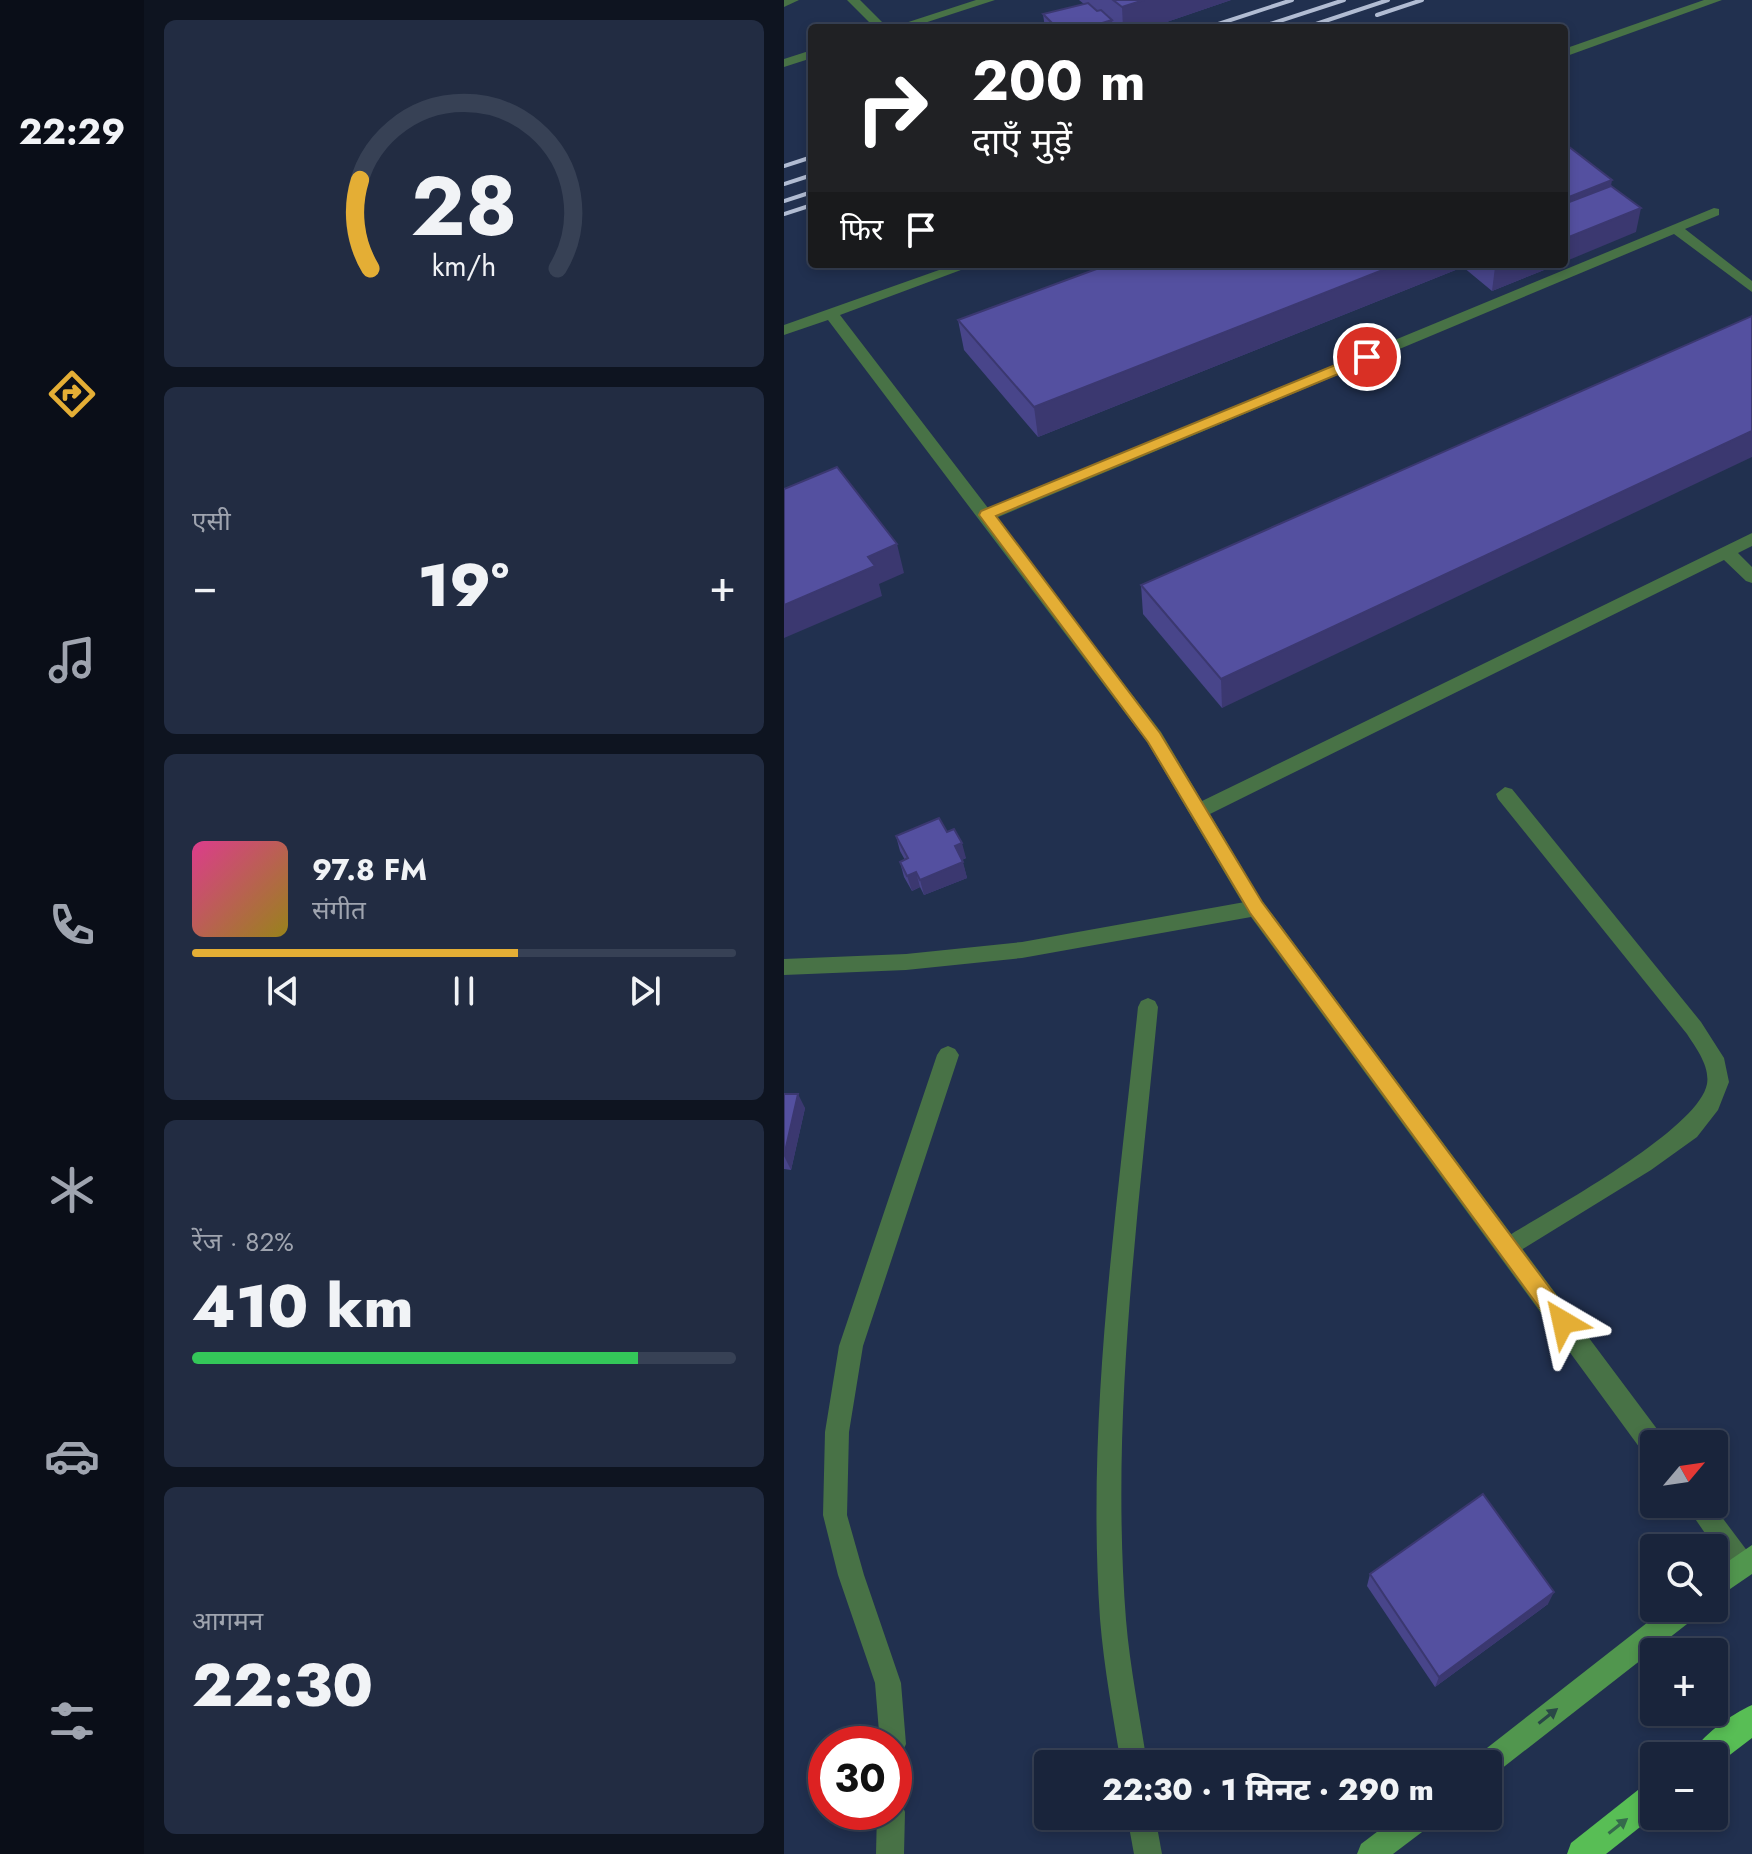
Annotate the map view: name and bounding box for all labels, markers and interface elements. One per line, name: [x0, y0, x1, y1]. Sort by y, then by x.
text: 200 m: [972, 40, 1146, 121]
icon: right: [840, 56, 944, 160]
text: 22:29: [19, 105, 125, 157]
text: दाएँ मुड़ें: [972, 115, 1072, 167]
text: 28: [411, 146, 517, 266]
text: फिर: [840, 208, 883, 251]
icon: arrive: [899, 208, 943, 252]
text: km/h: [432, 246, 496, 288]
pin: [1333, 323, 1401, 391]
icon: arrive: [1345, 335, 1389, 379]
icon: directions: [44, 366, 100, 422]
text: एसी: [192, 502, 231, 540]
text: 19°: [418, 542, 509, 629]
text: −: [192, 554, 218, 618]
text: +: [709, 554, 736, 618]
icon: music: [44, 632, 100, 688]
text: 97.8 FM: [312, 848, 427, 891]
text: संगीत: [312, 891, 366, 929]
icon: phone: [44, 897, 100, 953]
icon: previous: [261, 969, 305, 1013]
icon: pause: [442, 969, 486, 1013]
icon: next: [623, 969, 667, 1013]
icon: climate: [44, 1162, 100, 1218]
text: रेंज · 82%: [192, 1223, 294, 1261]
text: 410 km: [192, 1263, 413, 1350]
position arrow: [1521, 1280, 1605, 1364]
icon: car: [44, 1428, 100, 1484]
north arrow: [1640, 1430, 1728, 1518]
map controls: [1640, 1430, 1728, 1830]
button: search: [1640, 1534, 1728, 1622]
text: आगमन: [192, 1602, 263, 1640]
button: +: [1640, 1638, 1728, 1726]
text: 22:30: [192, 1642, 373, 1729]
icon: filters: [44, 1693, 100, 1749]
one-way arrow: [1538, 1709, 1558, 1725]
speed limit sign: 30: [808, 1726, 912, 1830]
button: −: [1640, 1742, 1728, 1830]
text: 22:30 · 1 मिनट · 290 m: [1102, 1768, 1434, 1811]
one-way arrow: [1608, 1818, 1628, 1834]

